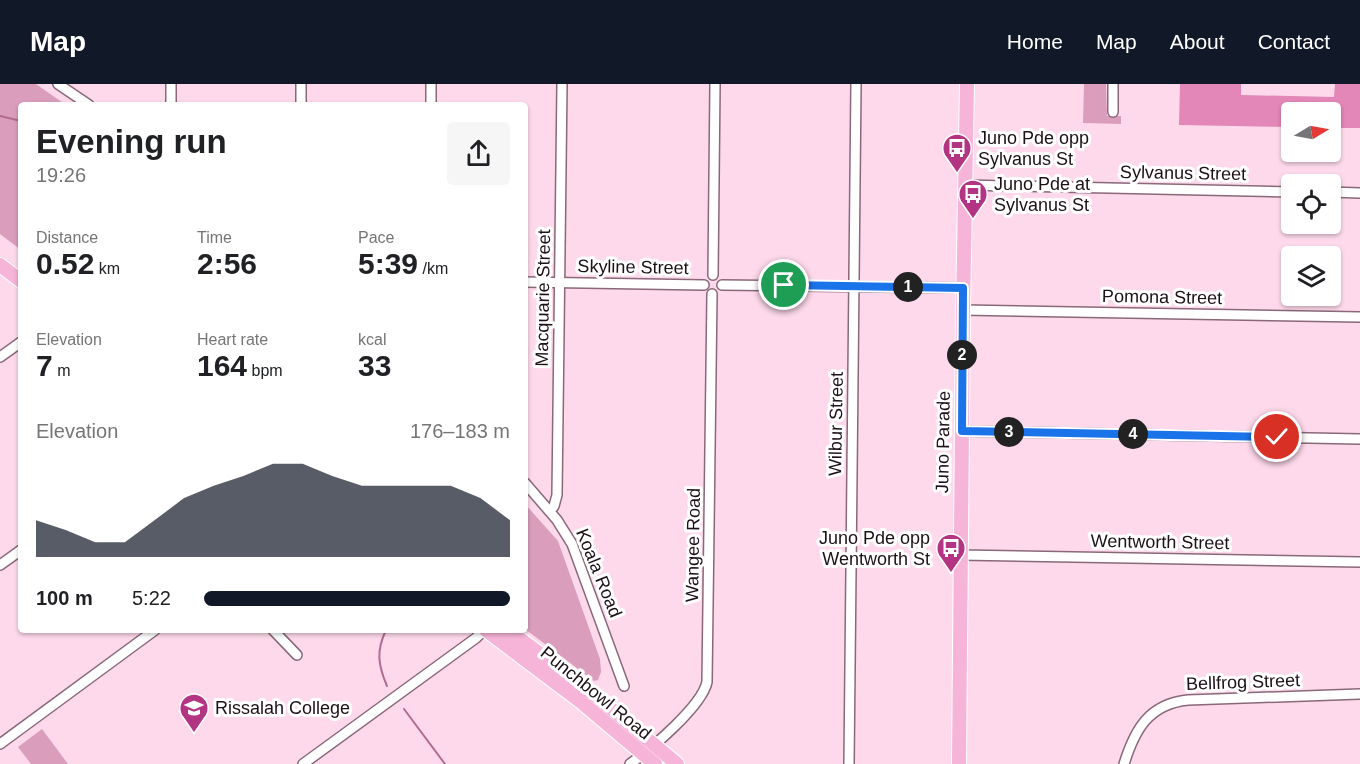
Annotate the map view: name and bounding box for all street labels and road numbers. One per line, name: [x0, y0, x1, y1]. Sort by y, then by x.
street label: Sylvanus Street: [1120, 162, 1246, 184]
street label: Macquarie Street: [532, 229, 554, 367]
street label: Skyline Street: [577, 256, 689, 278]
street label: Pomona Street: [1102, 286, 1222, 308]
street label: Wilbur Street: [825, 372, 847, 476]
street label: Juno Parade: [932, 391, 954, 493]
street label: Wangee Road: [682, 488, 704, 602]
street label: Koala Road: [572, 526, 626, 620]
street label: Wentworth Street: [1090, 531, 1230, 553]
street label: Punchbowl Road: [537, 642, 655, 744]
street label: Bellfrog Street: [1186, 670, 1300, 694]

